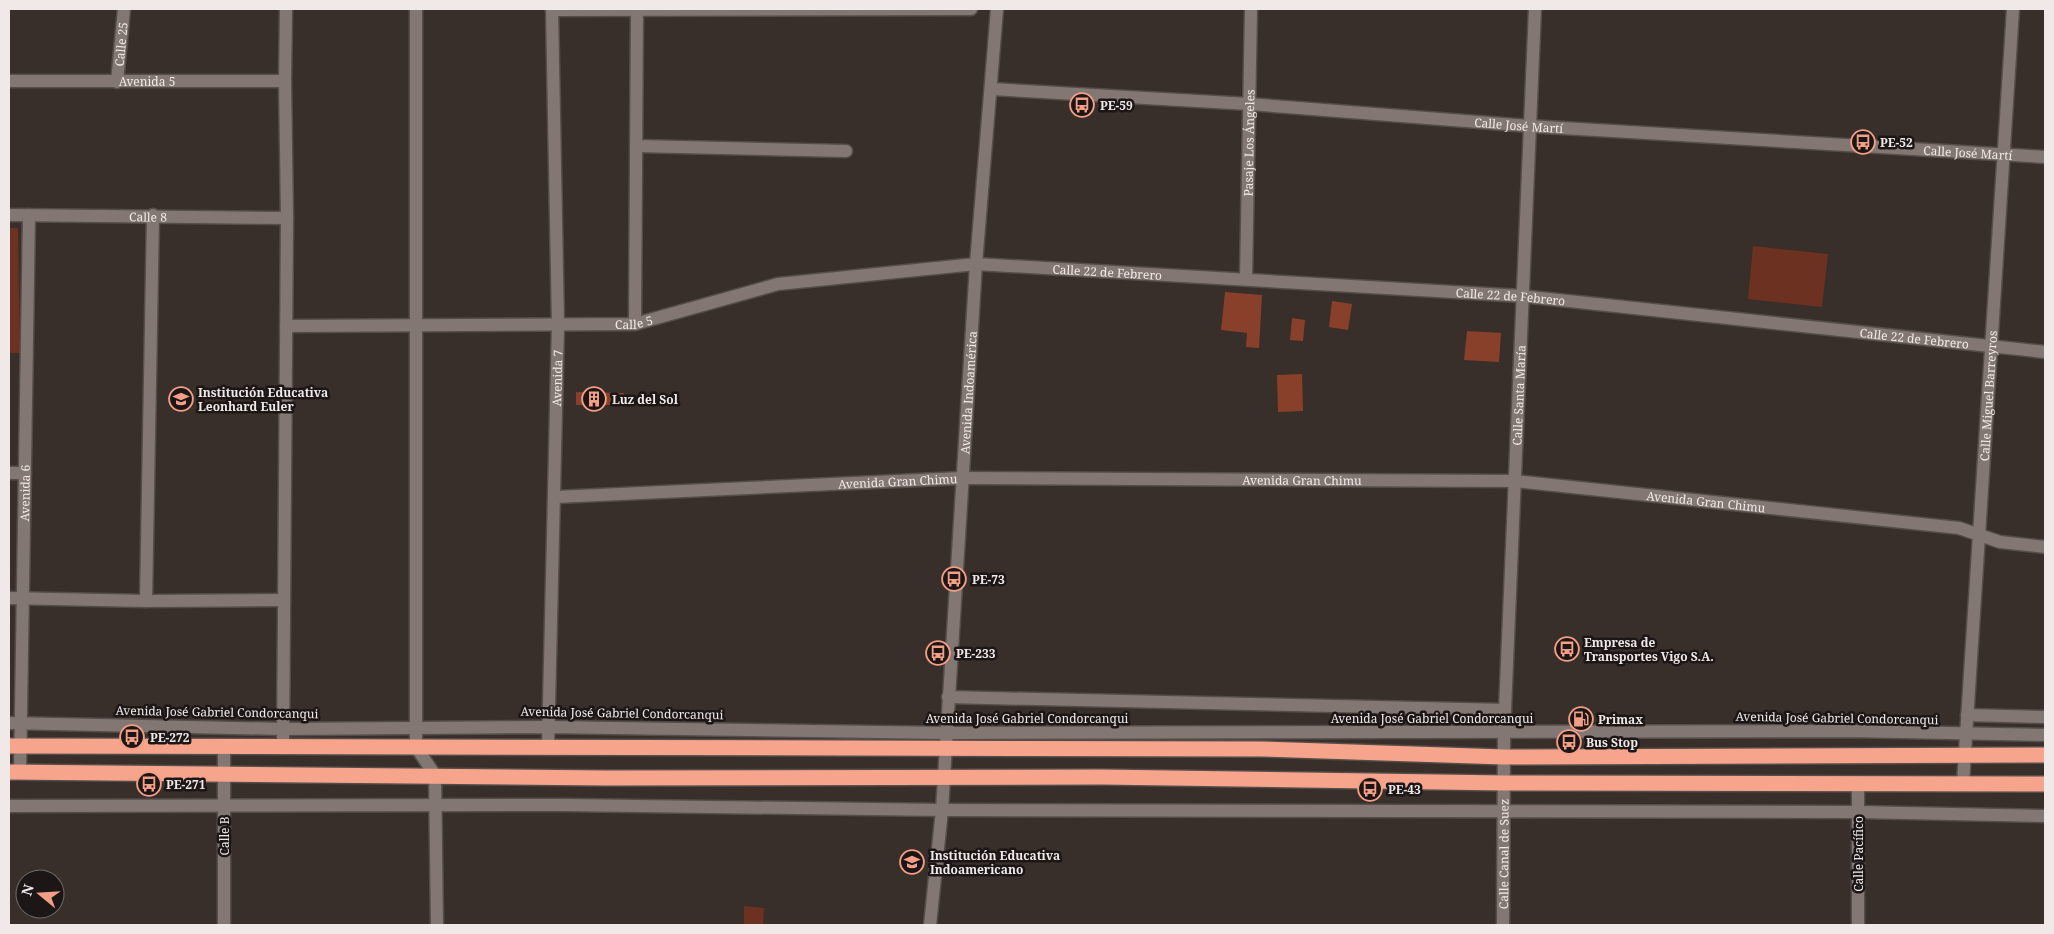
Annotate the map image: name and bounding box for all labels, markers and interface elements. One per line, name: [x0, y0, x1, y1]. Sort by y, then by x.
street label: Calle 25: [110, 21, 131, 67]
street label: Avenida 5: [119, 73, 175, 90]
street label: Pasaje Los Ángeles: [1239, 89, 1258, 197]
bus stop icon: PE-59: [1069, 92, 1095, 118]
place label: PE-59: [1100, 97, 1133, 114]
street label: Calle José Martí: [1474, 113, 1564, 137]
bus stop icon: PE-52: [1850, 129, 1876, 155]
place label: PE-52: [1880, 134, 1913, 151]
street label: Calle José Martí: [1923, 141, 2013, 164]
street label: Calle 8: [129, 208, 167, 225]
street label: Calle 22 de Febrero: [1052, 260, 1163, 283]
street label: Calle 22 de Febrero: [1455, 284, 1566, 309]
street label: Calle 5: [615, 311, 655, 333]
street label: Calle 22 de Febrero: [1859, 324, 1970, 352]
street label: Avenida Indoamérica: [956, 330, 980, 454]
street label: Calle Miguel Barreyros: [1975, 330, 2001, 462]
street label: Calle Santa María: [1508, 344, 1529, 446]
street label: Avenida 7: [548, 349, 566, 407]
place label: Institución Educativa Leonhard Euler: [198, 384, 328, 415]
school or university icon: Institución Educativa Leonhard Euler: [168, 386, 194, 412]
building icon: Luz del Sol: [581, 386, 607, 412]
place label: Luz del Sol: [612, 391, 679, 408]
street label: Avenida 6: [16, 464, 33, 522]
street label: Avenida Gran Chimu: [838, 470, 958, 492]
street label: Avenida Gran Chimu: [1242, 471, 1362, 489]
street label: Avenida Gran Chimu: [1646, 486, 1767, 516]
bus stop icon: PE-73: [941, 566, 967, 592]
place label: PE-73: [972, 571, 1005, 588]
place label: Empresa de Transportes Vigo S.A.: [1584, 634, 1714, 665]
bus stop icon: Empresa de Transportes Vigo S.A.: [1554, 636, 1580, 662]
bus stop icon: PE-233: [925, 640, 951, 666]
place label: PE-233: [956, 645, 996, 662]
street label: Avenida José Gabriel Condorcanqui: [115, 702, 319, 722]
street label: Avenida José Gabriel Condorcanqui: [520, 703, 724, 723]
fuel station icon: Primax: [1568, 706, 1594, 732]
street label: Avenida José Gabriel Condorcanqui: [1735, 708, 1939, 728]
street label: Avenida José Gabriel Condorcanqui: [926, 710, 1129, 727]
street label: Avenida José Gabriel Condorcanqui: [1331, 710, 1534, 727]
place label: Primax: [1598, 711, 1643, 728]
bus stop icon: PE-272: [119, 724, 145, 750]
place label: PE-272: [150, 729, 190, 746]
bus stop icon: Bus Stop: [1556, 729, 1582, 755]
place label: Bus Stop: [1586, 734, 1638, 751]
bus stop icon: PE-271: [136, 771, 162, 797]
place label: PE-271: [166, 776, 206, 793]
bus stop icon: PE-43: [1357, 776, 1383, 802]
place label: PE-43: [1388, 781, 1421, 798]
street label: Calle Canal de Suez: [1495, 799, 1512, 909]
street label: Calle B: [216, 816, 233, 855]
street label: Calle Pacífico: [1850, 816, 1867, 892]
place label: Institución Educativa Indoamericano: [930, 847, 1060, 878]
school or university icon: Institución Educativa Indoamericano: [899, 849, 925, 875]
north arrow: [15, 869, 65, 919]
text: N: [16, 882, 38, 898]

